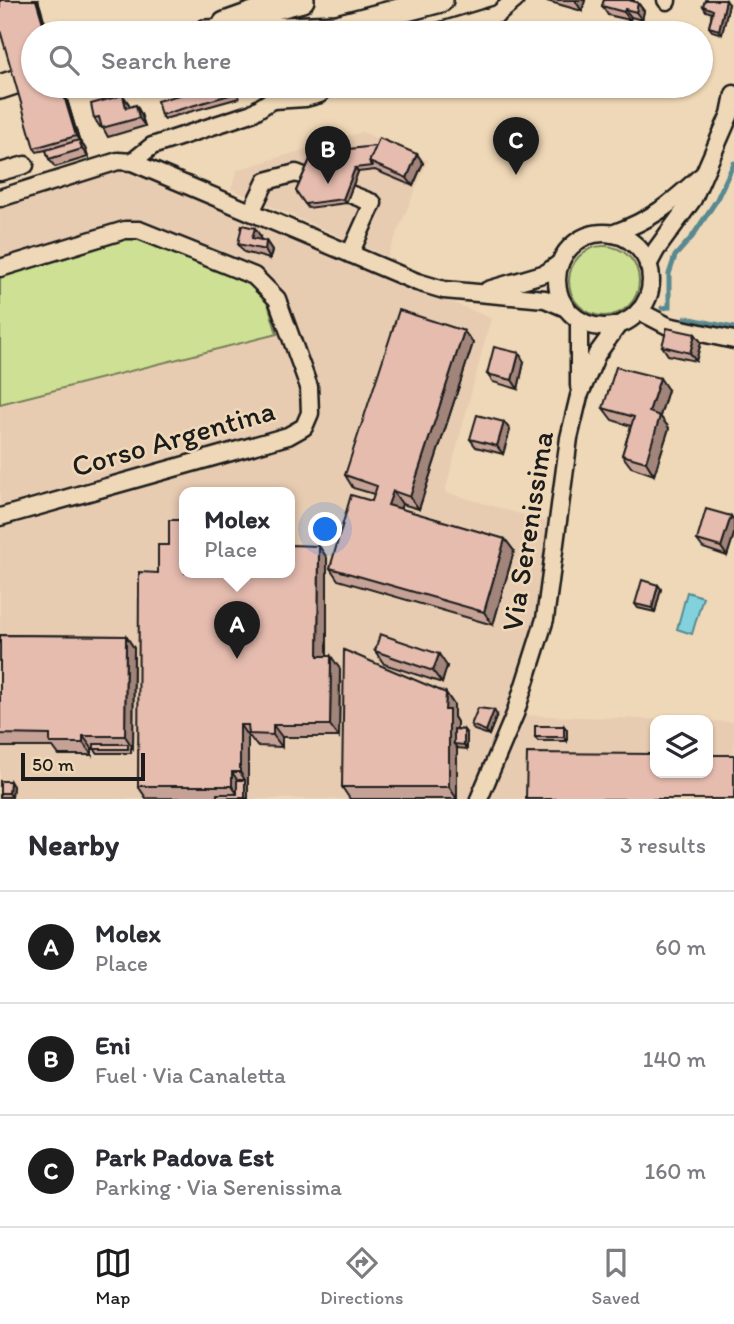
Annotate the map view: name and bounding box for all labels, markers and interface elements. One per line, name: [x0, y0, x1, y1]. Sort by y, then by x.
search box: [21, 21, 713, 98]
icon: search: [45, 41, 83, 79]
text: Search here: [101, 44, 231, 76]
pin: C: [493, 117, 539, 175]
pin: B: [305, 126, 351, 184]
street label: Corso Argentina: [67, 391, 279, 485]
street label: Via Serenissima: [493, 428, 561, 634]
popup: [179, 487, 295, 578]
text: Molex: [204, 503, 270, 535]
your location: [308, 512, 342, 546]
text: Place: [204, 535, 257, 563]
pin: A: [214, 601, 260, 659]
map controls: [650, 715, 713, 778]
button: layers: [650, 715, 713, 778]
scale bar: [21, 750, 145, 782]
text: 50 m: [32, 753, 74, 776]
text: Nearby: [28, 826, 119, 863]
text: 3 results: [620, 831, 706, 859]
text: Molex: [95, 917, 161, 949]
text: A: [44, 933, 58, 961]
text: 60 m: [655, 933, 706, 961]
text: Place: [95, 949, 148, 977]
text: Eni: [95, 1029, 131, 1061]
text: B: [44, 1045, 58, 1073]
text: 140 m: [643, 1045, 706, 1073]
text: Fuel · Via Canaletta: [95, 1061, 286, 1089]
text: Park Padova Est: [95, 1141, 274, 1173]
text: C: [44, 1157, 58, 1185]
text: 160 m: [644, 1157, 706, 1185]
text: Parking · Via Serenissima: [95, 1173, 342, 1201]
tab: Map: [94, 1244, 132, 1309]
tab: Directions: [320, 1244, 404, 1309]
tab: Saved: [592, 1244, 640, 1309]

